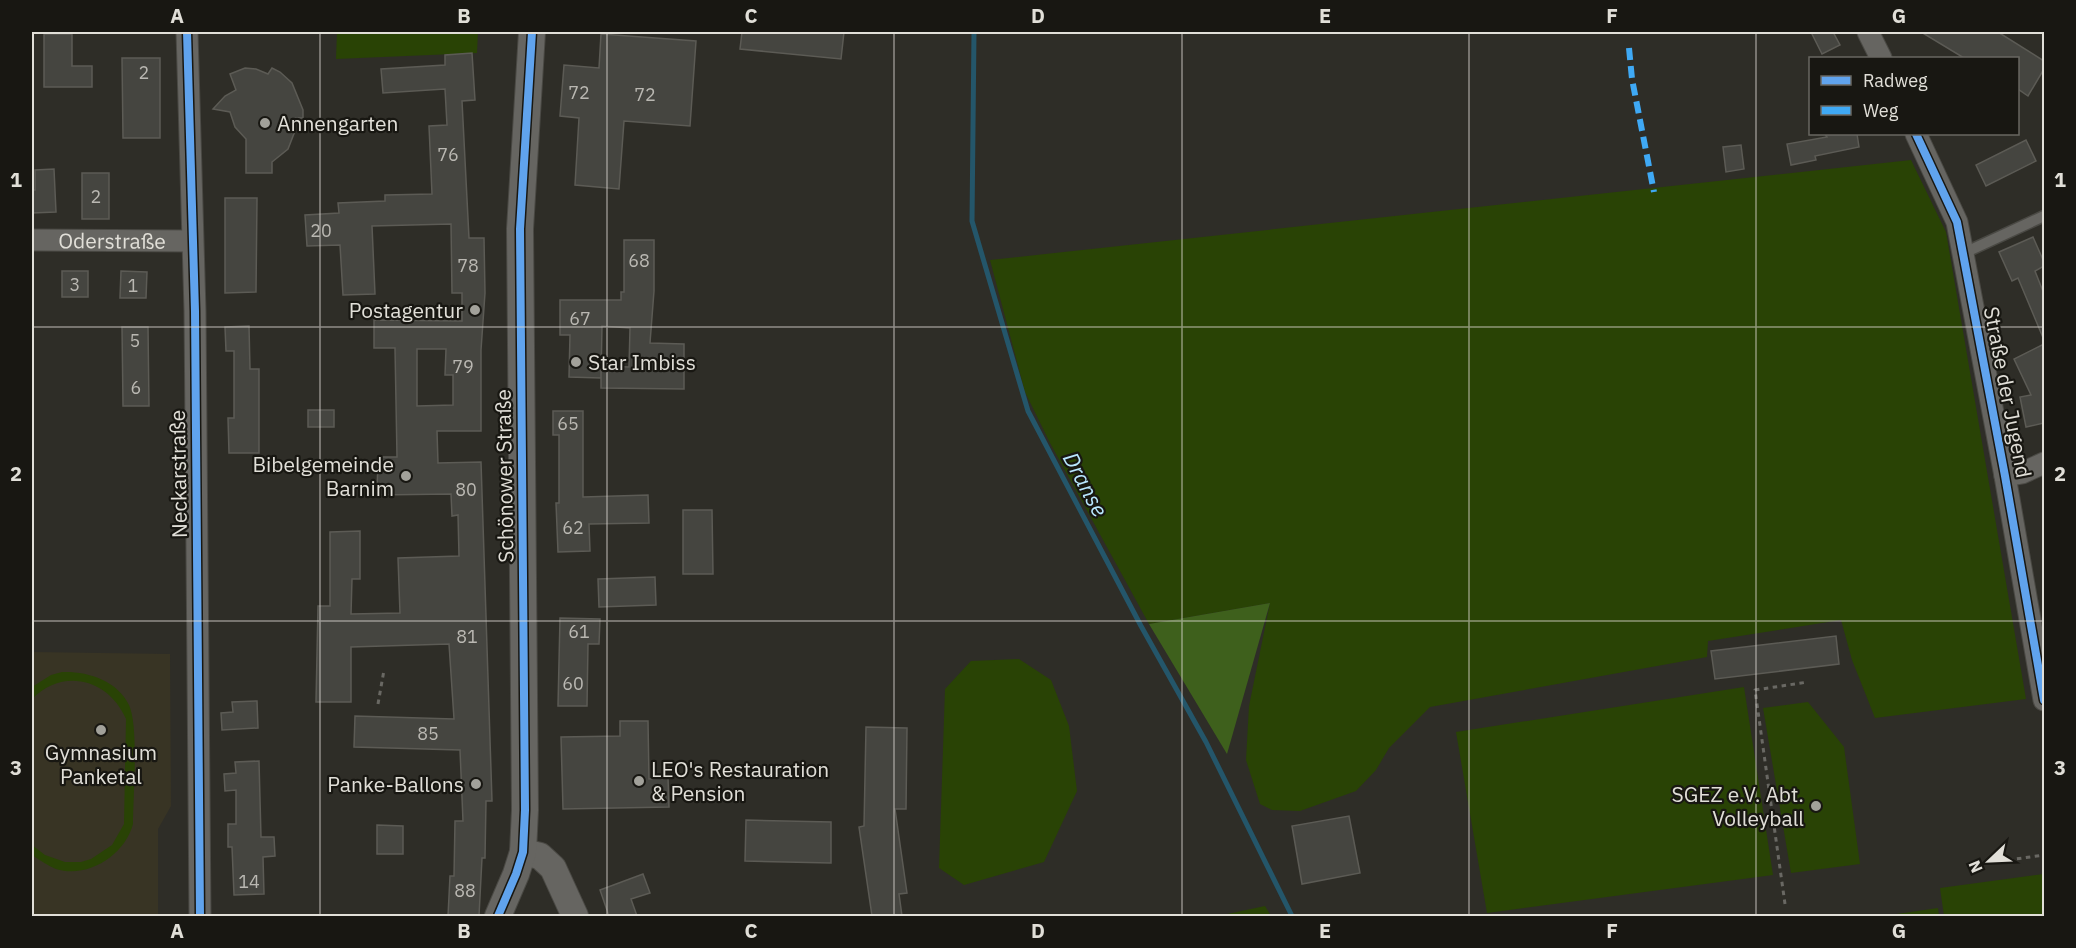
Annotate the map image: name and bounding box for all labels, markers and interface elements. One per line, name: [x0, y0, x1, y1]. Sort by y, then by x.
text: A: [170, 2, 184, 29]
text: B: [457, 2, 471, 29]
text: C: [744, 2, 758, 29]
text: D: [1031, 2, 1045, 29]
text: E: [1319, 2, 1331, 29]
text: F: [1606, 2, 1618, 29]
text: G: [1892, 2, 1906, 29]
legend: [1809, 57, 2019, 135]
house number: 2: [139, 61, 149, 84]
text: Radweg: [1863, 69, 1928, 92]
house number: 72: [568, 81, 590, 104]
house number: 72: [634, 83, 656, 106]
text: Weg: [1863, 99, 1899, 122]
place label: Annengarten: [277, 109, 399, 137]
marker: Annengarten: [258, 116, 272, 130]
house number: 76: [437, 143, 459, 166]
text: 1: [10, 166, 22, 193]
text: 1: [2054, 166, 2066, 193]
house number: 2: [91, 185, 101, 208]
house number: 20: [310, 219, 332, 242]
street label: Oderstraße: [58, 226, 166, 255]
house number: 68: [628, 249, 650, 272]
house number: 78: [457, 254, 479, 277]
house number: 3: [70, 273, 80, 296]
house number: 1: [128, 274, 138, 297]
place label: Postagentur: [349, 296, 463, 324]
marker: Postagentur: [468, 303, 482, 317]
street label: Straße der Jugend: [1978, 304, 2038, 480]
house number: 67: [569, 307, 591, 330]
house number: 5: [130, 329, 140, 352]
place label: Star Imbiss: [588, 348, 696, 376]
house number: 79: [452, 355, 474, 378]
marker: Star Imbiss: [569, 355, 583, 369]
house number: 6: [131, 376, 141, 399]
street label: Schönower Straße: [488, 389, 520, 563]
street label: Neckarstraße: [163, 410, 193, 538]
house number: 65: [557, 412, 579, 435]
water label: Dranse: [1057, 447, 1115, 521]
place label: Bibelgemeinde Barnim: [252, 450, 394, 502]
text: 2: [10, 460, 22, 487]
text: 2: [2054, 460, 2066, 487]
marker: Bibelgemeinde Barnim: [399, 469, 413, 483]
house number: 80: [455, 478, 477, 501]
house number: 62: [562, 516, 584, 539]
house number: 61: [568, 620, 590, 643]
house number: 81: [456, 625, 478, 648]
house number: 60: [562, 672, 584, 695]
house number: 85: [417, 722, 439, 745]
marker: Gymnasium Panketal: [94, 723, 108, 737]
place label: Gymnasium Panketal: [45, 738, 157, 790]
text: 3: [10, 754, 22, 781]
text: 3: [2054, 754, 2066, 781]
place label: LEO's Restauration & Pension: [651, 755, 829, 807]
place label: Panke-Ballons: [327, 770, 464, 798]
marker: LEO's Restauration & Pension: [632, 774, 646, 788]
marker: Panke-Ballons: [469, 777, 483, 791]
place label: SGEZ e.V. Abt. Volleyball: [1671, 780, 1804, 832]
marker: SGEZ e.V. Abt. Volleyball: [1809, 799, 1823, 813]
north arrow: [1959, 831, 2019, 891]
text: N: [1964, 858, 1987, 876]
house number: 14: [238, 870, 260, 893]
house number: 88: [454, 879, 476, 902]
text: A: [170, 917, 184, 944]
text: B: [457, 917, 471, 944]
text: C: [744, 917, 758, 944]
text: D: [1031, 917, 1045, 944]
text: E: [1319, 917, 1331, 944]
text: F: [1606, 917, 1618, 944]
text: G: [1892, 917, 1906, 944]

